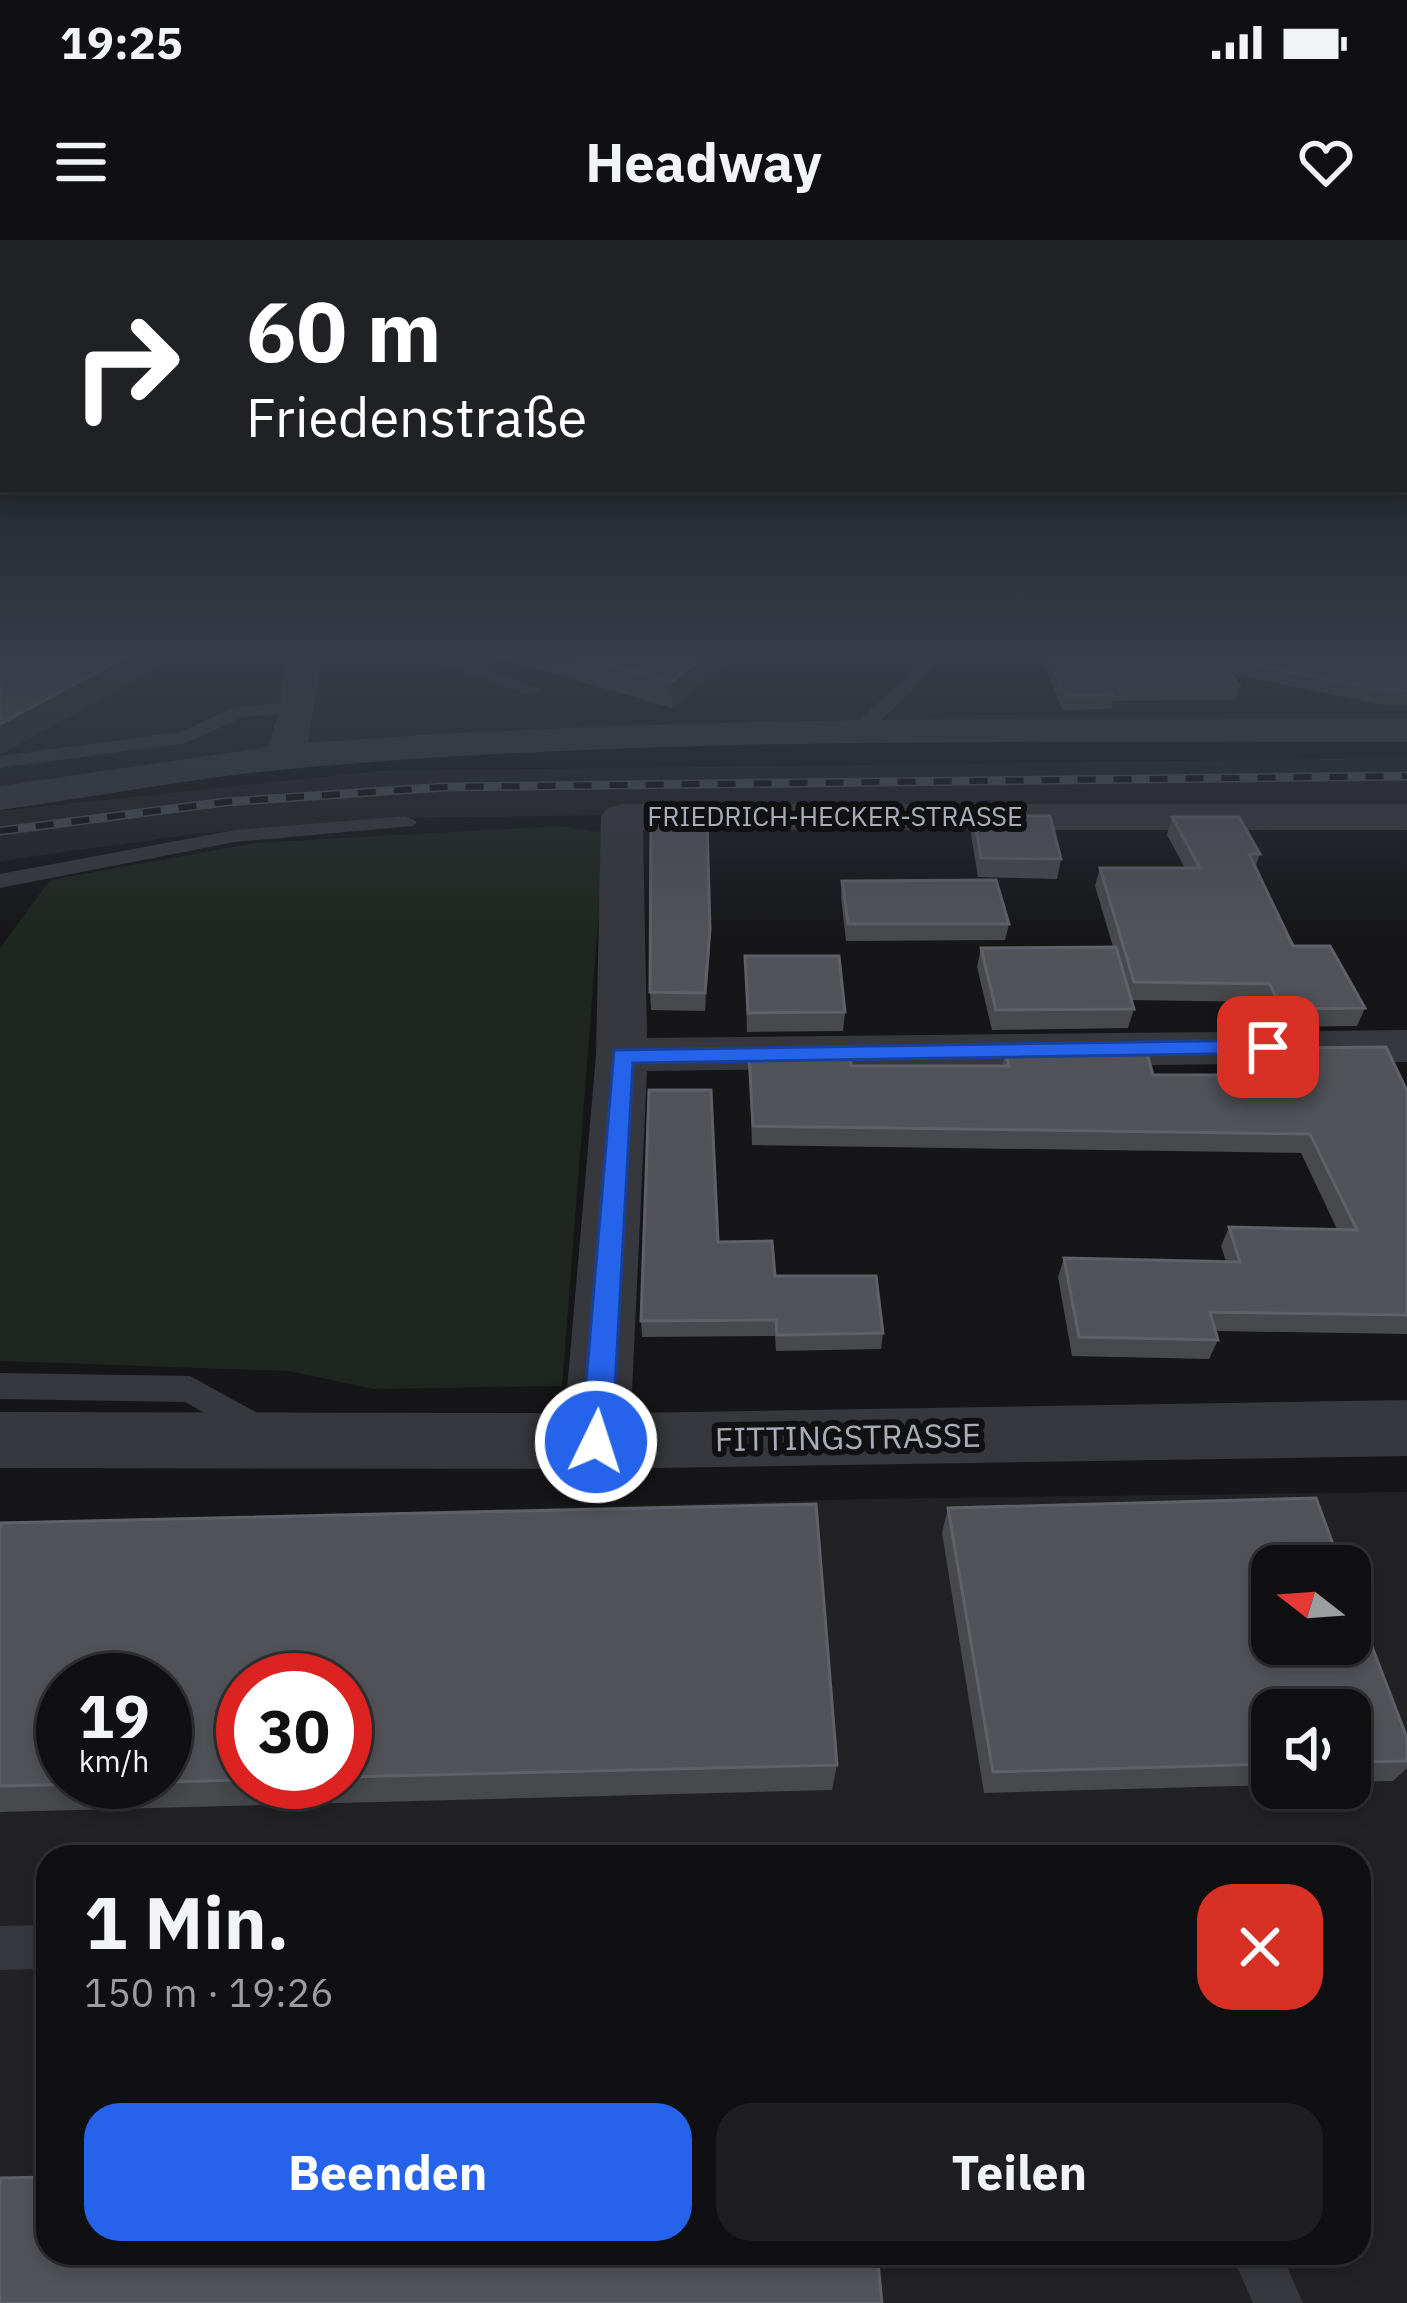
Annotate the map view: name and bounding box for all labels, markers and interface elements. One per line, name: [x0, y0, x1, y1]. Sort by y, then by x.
text: 19:25: [60, 13, 183, 71]
text: Headway: [585, 127, 822, 197]
icon: menu: [48, 129, 114, 195]
icon: heart: [1293, 129, 1359, 195]
text: 60 m: [246, 276, 442, 385]
icon: right: [48, 288, 204, 444]
text: Friedenstraße: [246, 382, 587, 452]
street label: FRIEDRICH-HECKER-STRASSE: [647, 798, 1023, 833]
pin: [1217, 996, 1319, 1098]
icon: arrive: [1235, 1014, 1301, 1080]
position arrow: [533, 1379, 659, 1505]
street label: FITTINGSTRASSE: [714, 1413, 982, 1460]
north arrow: [1251, 1545, 1371, 1665]
map controls: [1251, 1545, 1371, 1809]
speed limit sign: 30: [216, 1653, 372, 1809]
text: 19: [78, 1676, 150, 1755]
button: sound: [1251, 1689, 1371, 1809]
text: km/h: [79, 1741, 149, 1780]
text: 1 Min.: [84, 1875, 289, 1969]
button: close: [1197, 1884, 1323, 2010]
text: 150 m · 19:26: [84, 1967, 334, 2018]
button: Beenden: [84, 2103, 692, 2241]
button: Teilen: [716, 2103, 1323, 2241]

